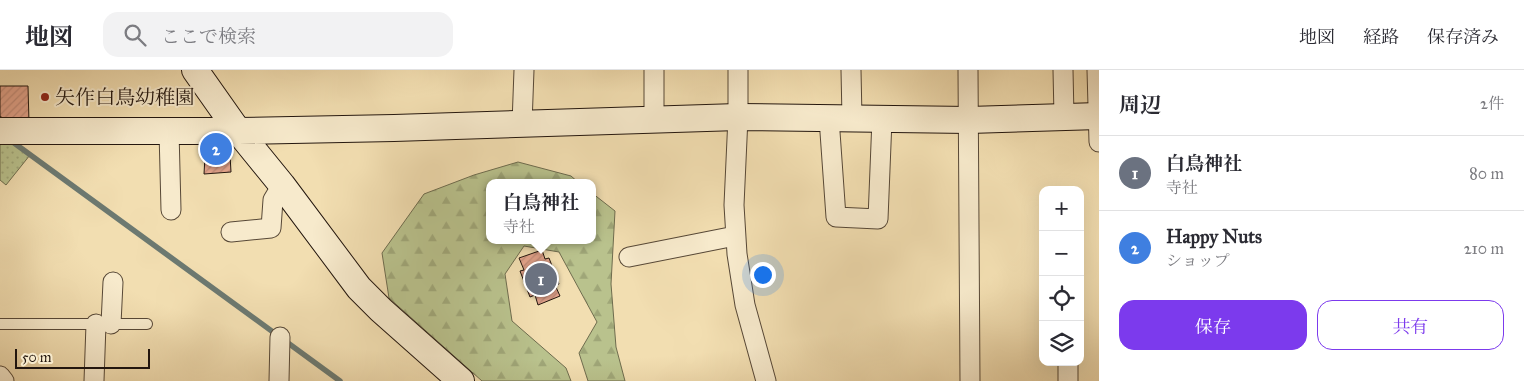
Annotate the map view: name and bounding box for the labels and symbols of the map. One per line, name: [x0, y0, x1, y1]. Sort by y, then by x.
place label: 矢作白鳥幼稚園: [55, 85, 195, 109]
marker: 矢作白鳥幼稚園: [39, 91, 51, 103]
pin: 2: [200, 130, 232, 168]
pin: 1: [525, 260, 557, 298]
your location: [750, 262, 776, 288]
scale bar: [15, 346, 150, 369]

